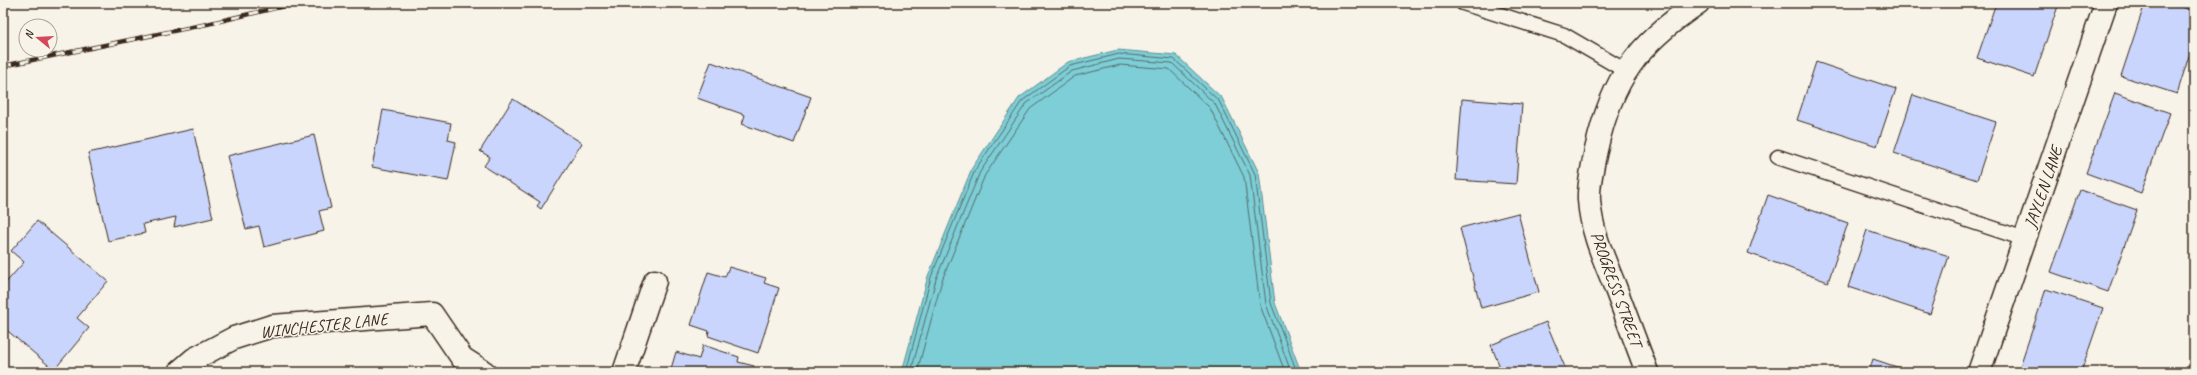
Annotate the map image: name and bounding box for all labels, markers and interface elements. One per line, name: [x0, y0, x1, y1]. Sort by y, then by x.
north arrow: [18, 18, 58, 58]
text: N: [21, 27, 37, 40]
street label: JAYLEN LANE: [2019, 142, 2068, 232]
street label: PROGRESS STREET: [1586, 229, 1648, 353]
street label: WINCHESTER LANE: [259, 308, 391, 343]

